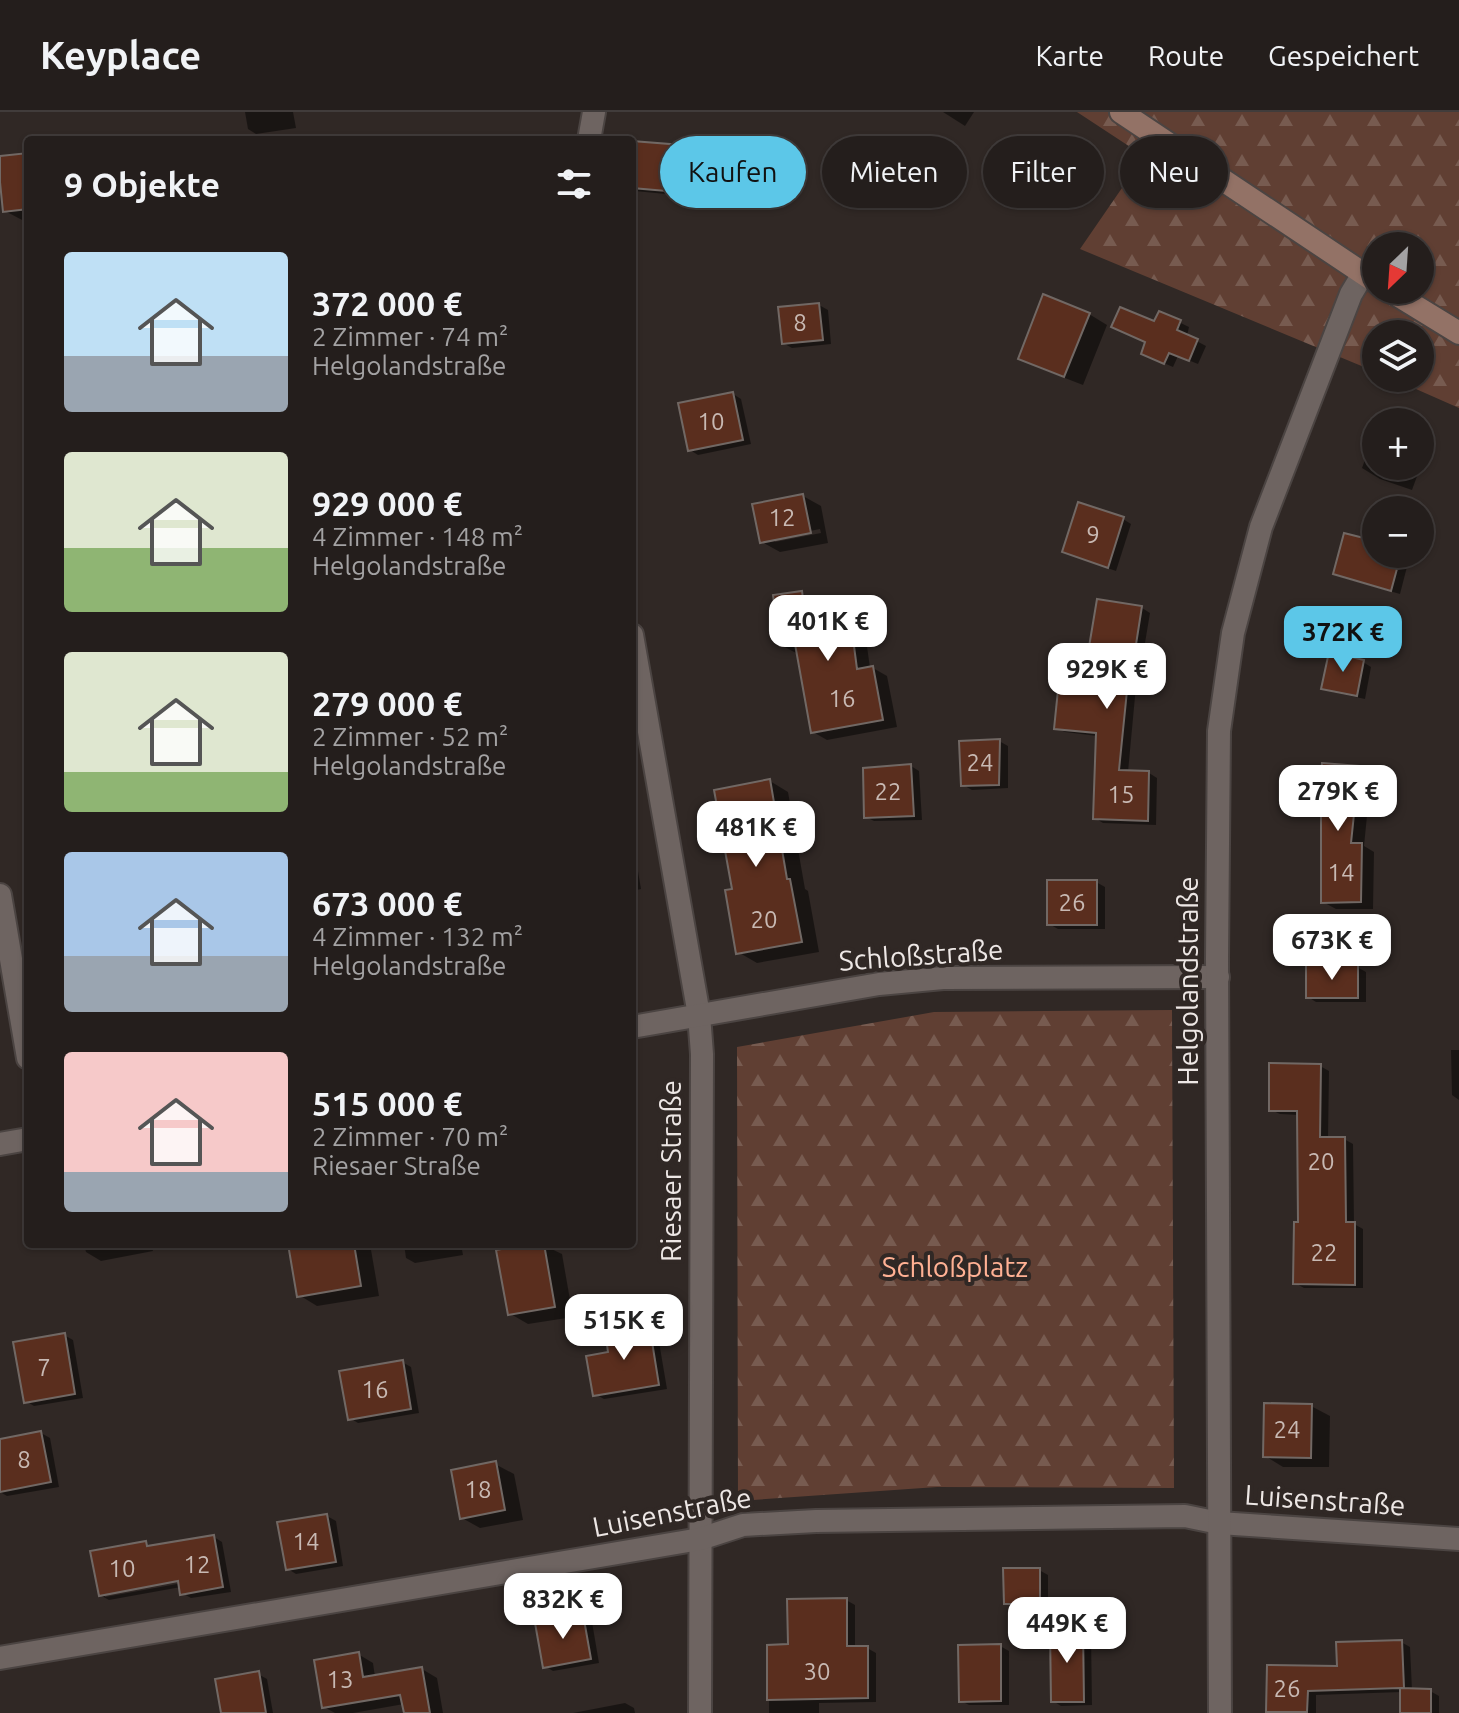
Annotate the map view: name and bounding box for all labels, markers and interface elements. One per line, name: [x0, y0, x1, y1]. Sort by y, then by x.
text: Keyplace: [40, 34, 201, 76]
text: Karte: [1035, 40, 1104, 71]
text: Route: [1148, 40, 1224, 71]
text: Gespeichert: [1268, 40, 1419, 71]
chip: Kaufen: [660, 136, 806, 208]
chip: Mieten: [822, 136, 967, 208]
chip: Filter: [983, 136, 1104, 208]
chip: Neu: [1120, 136, 1228, 208]
icon: filters: [552, 162, 596, 206]
text: 9 Objekte: [64, 165, 220, 203]
north arrow: [1362, 232, 1434, 304]
map controls: [1362, 232, 1434, 568]
icon: home: [128, 284, 224, 380]
text: 372 000 €: [312, 284, 462, 322]
house number: 8: [793, 309, 807, 336]
button: layers: [1362, 320, 1434, 392]
text: 2 Zimmer · 74 m²: [312, 322, 508, 351]
text: Helgolandstraße: [312, 351, 506, 380]
house number: 10: [697, 408, 725, 435]
button: +: [1362, 408, 1434, 480]
icon: home: [128, 484, 224, 580]
text: 929 000 €: [312, 484, 462, 522]
button: −: [1362, 496, 1434, 568]
house number: 12: [768, 504, 796, 531]
house number: 9: [1086, 521, 1100, 548]
text: 4 Zimmer · 148 m²: [312, 522, 523, 551]
text: Helgolandstraße: [312, 551, 506, 580]
pin: 401K €: [763, 595, 893, 663]
text: 401K €: [787, 606, 869, 635]
pin: 372K €: [1278, 606, 1408, 674]
text: 372K €: [1302, 617, 1384, 646]
pin: 929K €: [1042, 643, 1172, 711]
text: 929K €: [1066, 654, 1148, 683]
icon: home: [128, 684, 224, 780]
text: 279 000 €: [312, 684, 462, 722]
house number: 16: [828, 685, 856, 712]
text: 2 Zimmer · 52 m²: [312, 722, 508, 751]
house number: 24: [966, 749, 994, 776]
text: Helgolandstraße: [312, 751, 506, 780]
pin: 279K €: [1273, 765, 1403, 833]
text: 279K €: [1297, 776, 1379, 805]
house number: 22: [874, 778, 902, 805]
house number: 15: [1107, 781, 1135, 808]
pin: 481K €: [691, 801, 821, 869]
text: 481K €: [715, 812, 797, 841]
house number: 14: [1327, 859, 1355, 886]
street label: Helgolandstraße: [1172, 876, 1203, 1086]
icon: home: [128, 884, 224, 980]
text: 673 000 €: [312, 884, 462, 922]
house number: 26: [1058, 889, 1086, 916]
house number: 20: [750, 906, 778, 933]
pin: 673K €: [1267, 914, 1397, 982]
text: 4 Zimmer · 132 m²: [312, 922, 523, 951]
text: 673K €: [1291, 925, 1373, 954]
street label: Schloßstraße: [838, 933, 1004, 976]
text: Helgolandstraße: [312, 951, 506, 980]
street label: Riesaer Straße: [655, 1080, 686, 1262]
icon: home: [128, 1084, 224, 1180]
text: 515 000 €: [312, 1084, 462, 1122]
text: 2 Zimmer · 70 m²: [312, 1122, 508, 1151]
house number: 20: [1307, 1148, 1335, 1175]
text: Riesaer Straße: [312, 1151, 481, 1180]
house number: 22: [1310, 1239, 1338, 1266]
park label: Schloßplatz: [882, 1251, 1028, 1282]
pin: 515K €: [559, 1294, 689, 1362]
text: 515K €: [583, 1305, 665, 1334]
house number: 7: [37, 1354, 51, 1381]
house number: 16: [361, 1376, 389, 1403]
house number: 24: [1273, 1416, 1301, 1443]
house number: 8: [17, 1446, 31, 1473]
house number: 18: [464, 1476, 492, 1503]
street label: Luisenstraße: [1244, 1478, 1406, 1521]
street label: Luisenstraße: [590, 1481, 754, 1542]
house number: 14: [292, 1528, 320, 1555]
house number: 12: [183, 1551, 211, 1578]
house number: 10: [108, 1555, 136, 1582]
pin: 832K €: [498, 1573, 628, 1641]
text: 832K €: [522, 1584, 604, 1613]
pin: 449K €: [1002, 1597, 1132, 1665]
text: 449K €: [1026, 1608, 1108, 1637]
house number: 30: [803, 1658, 831, 1685]
house number: 13: [326, 1666, 354, 1693]
house number: 26: [1273, 1675, 1301, 1702]

